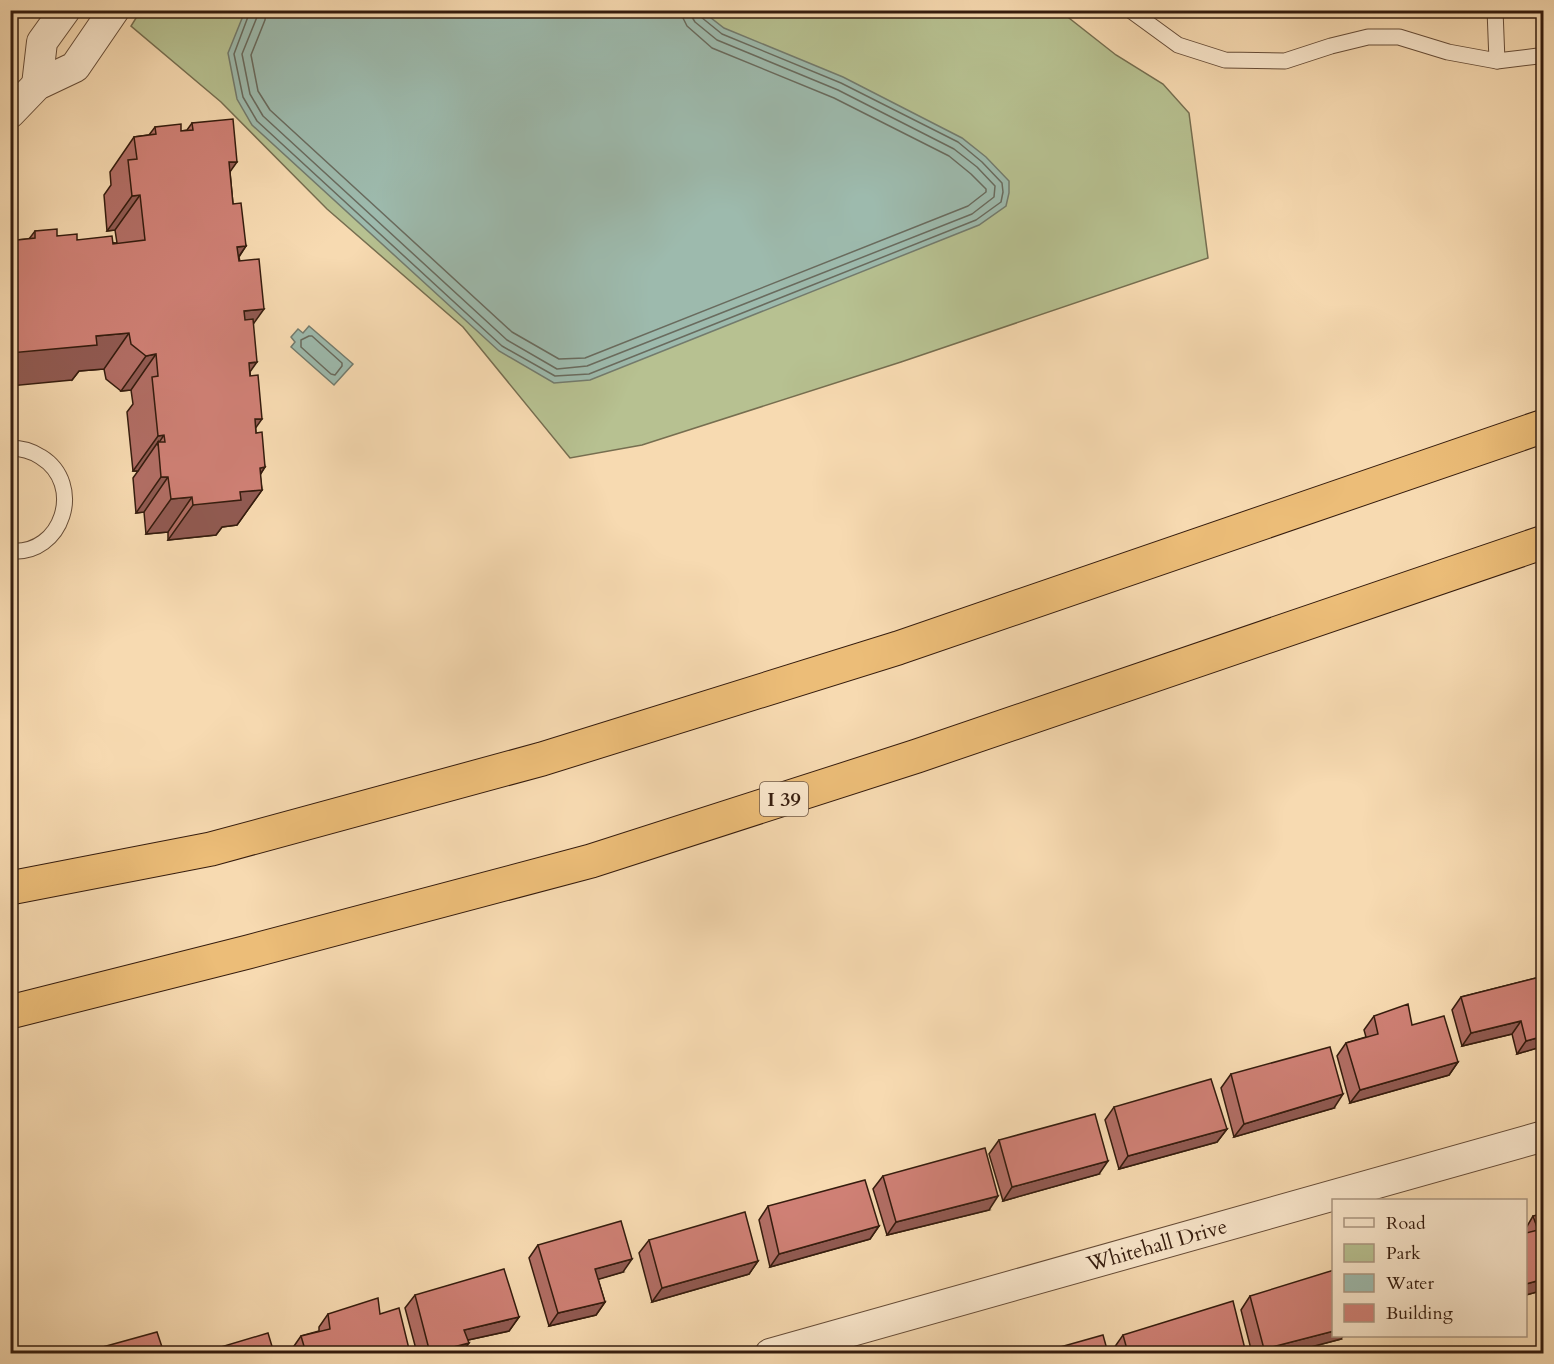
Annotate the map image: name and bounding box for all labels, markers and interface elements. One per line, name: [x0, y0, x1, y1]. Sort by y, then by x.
road number: I 39: [760, 782, 808, 816]
legend: [1332, 1199, 1527, 1337]
street label: Whitehall Drive: [1082, 1211, 1230, 1279]
text: Road: [1386, 1211, 1426, 1236]
text: Park: [1386, 1241, 1421, 1266]
text: Water: [1385, 1271, 1435, 1296]
text: Building: [1386, 1301, 1454, 1326]

